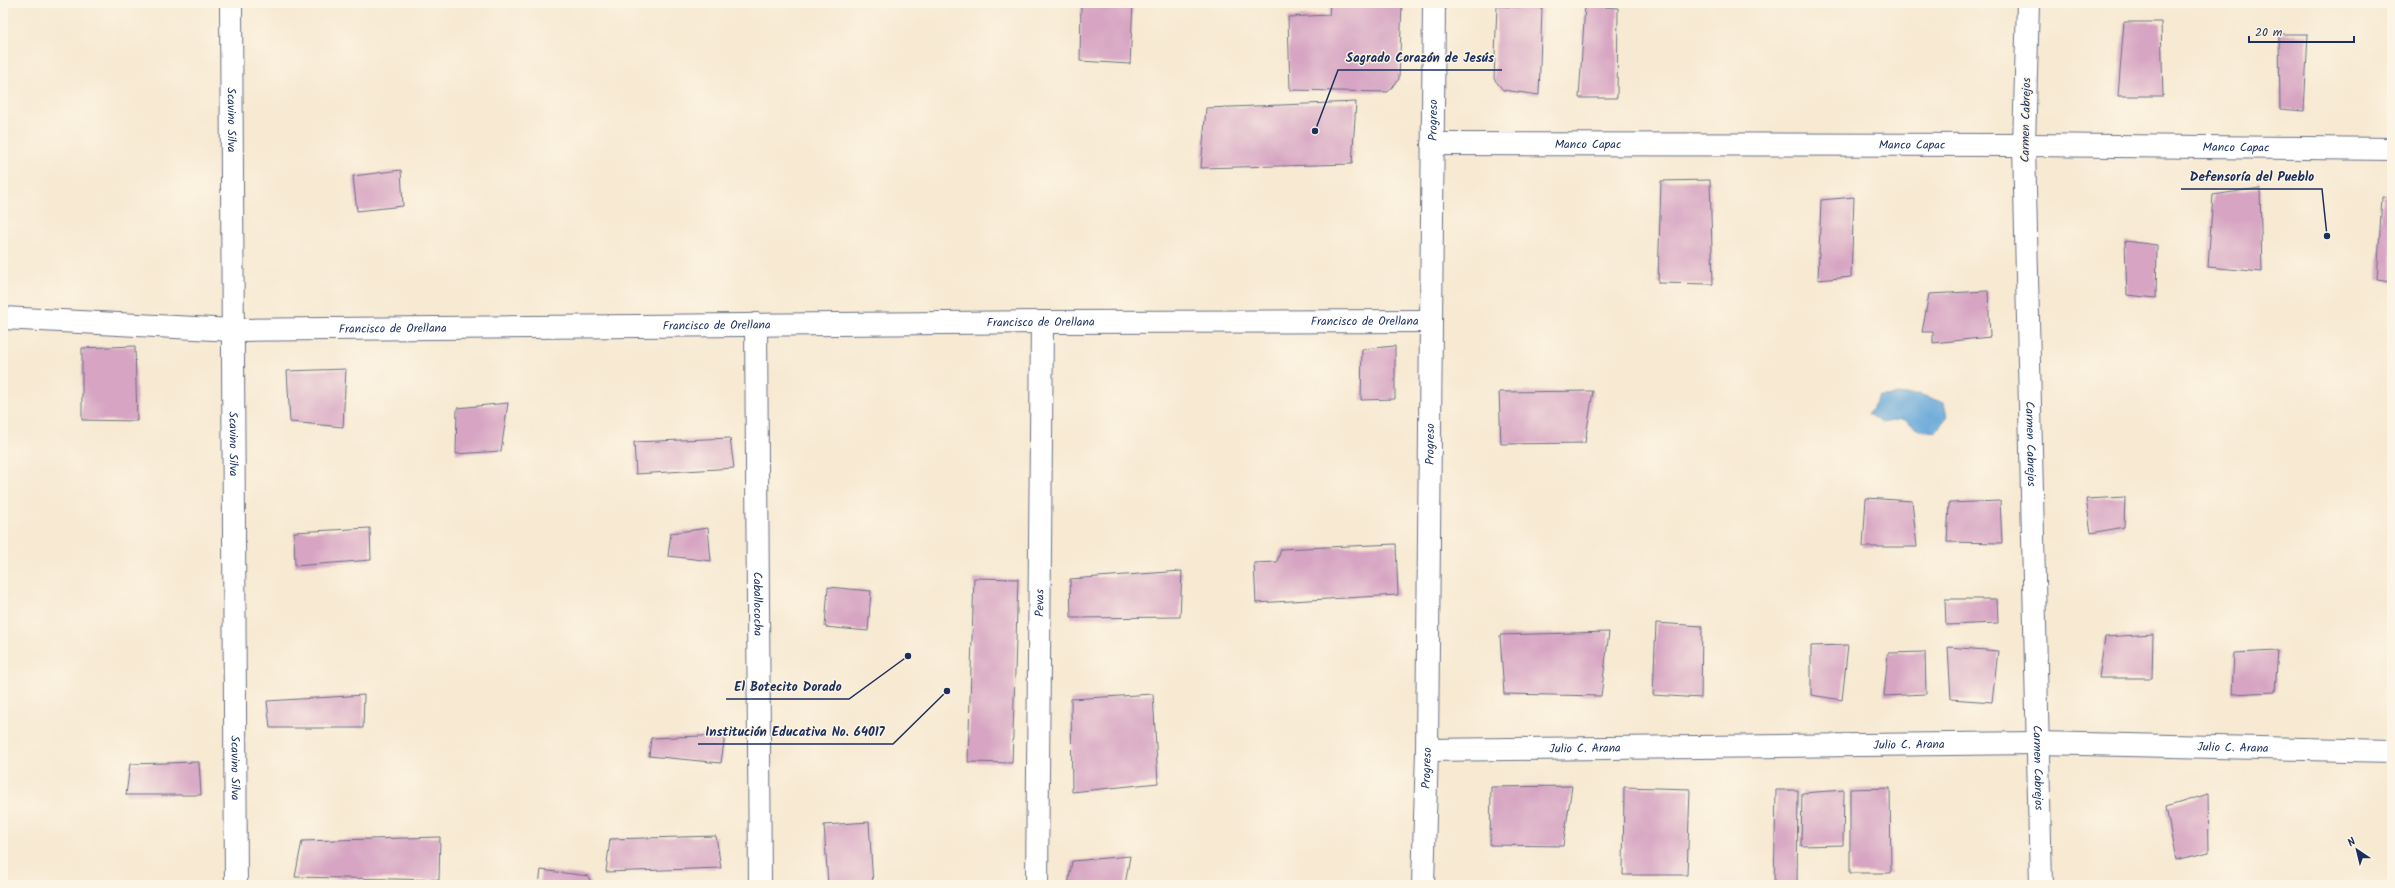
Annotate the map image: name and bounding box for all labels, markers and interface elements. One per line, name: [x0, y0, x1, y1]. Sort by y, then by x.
scale bar: [2249, 18, 2354, 44]
text: 20 m: [2255, 23, 2283, 42]
callout: Sagrado Corazón de Jesús: [1338, 45, 1502, 70]
text: Sagrado Corazón de Jesús: [1346, 48, 1494, 69]
street label: Carmen Cabrejos: [2016, 77, 2036, 163]
street label: Scavino Silva: [222, 88, 241, 153]
street label: Progreso: [1423, 99, 1443, 141]
street label: Manco Capac: [1555, 135, 1621, 154]
street label: Manco Capac: [1879, 135, 1945, 154]
street label: Manco Capac: [2203, 137, 2269, 157]
callout: Defensoría del Pueblo: [2181, 164, 2322, 189]
text: Defensoría del Pueblo: [2190, 167, 2314, 188]
street label: Francisco de Orellana: [987, 312, 1095, 332]
street label: Francisco de Orellana: [1311, 312, 1419, 331]
street label: Francisco de Orellana: [663, 315, 771, 335]
street label: Francisco de Orellana: [339, 318, 447, 338]
street label: Carmen Cabrejos: [2020, 401, 2041, 487]
street label: Scavino Silva: [224, 412, 243, 477]
street label: Progreso: [1420, 423, 1440, 465]
street label: Caballococha: [748, 572, 768, 637]
street label: Pevas: [1030, 589, 1049, 617]
callout: El Botecito Dorado: [726, 674, 849, 699]
text: El Botecito Dorado: [734, 677, 842, 698]
callout: Institución Educativa No. 64017: [698, 719, 893, 744]
text: Institución Educativa No. 64017: [705, 722, 886, 743]
street label: Carmen Cabrejos: [2028, 725, 2049, 811]
street label: Julio C. Arana: [1873, 735, 1945, 754]
street label: Scavino Silva: [226, 736, 245, 801]
street label: Julio C. Arana: [2197, 737, 2269, 758]
street label: Julio C. Arana: [1549, 738, 1621, 758]
street label: Progreso: [1416, 747, 1437, 789]
north arrow: [2337, 830, 2377, 870]
text: N: [2344, 833, 2360, 852]

